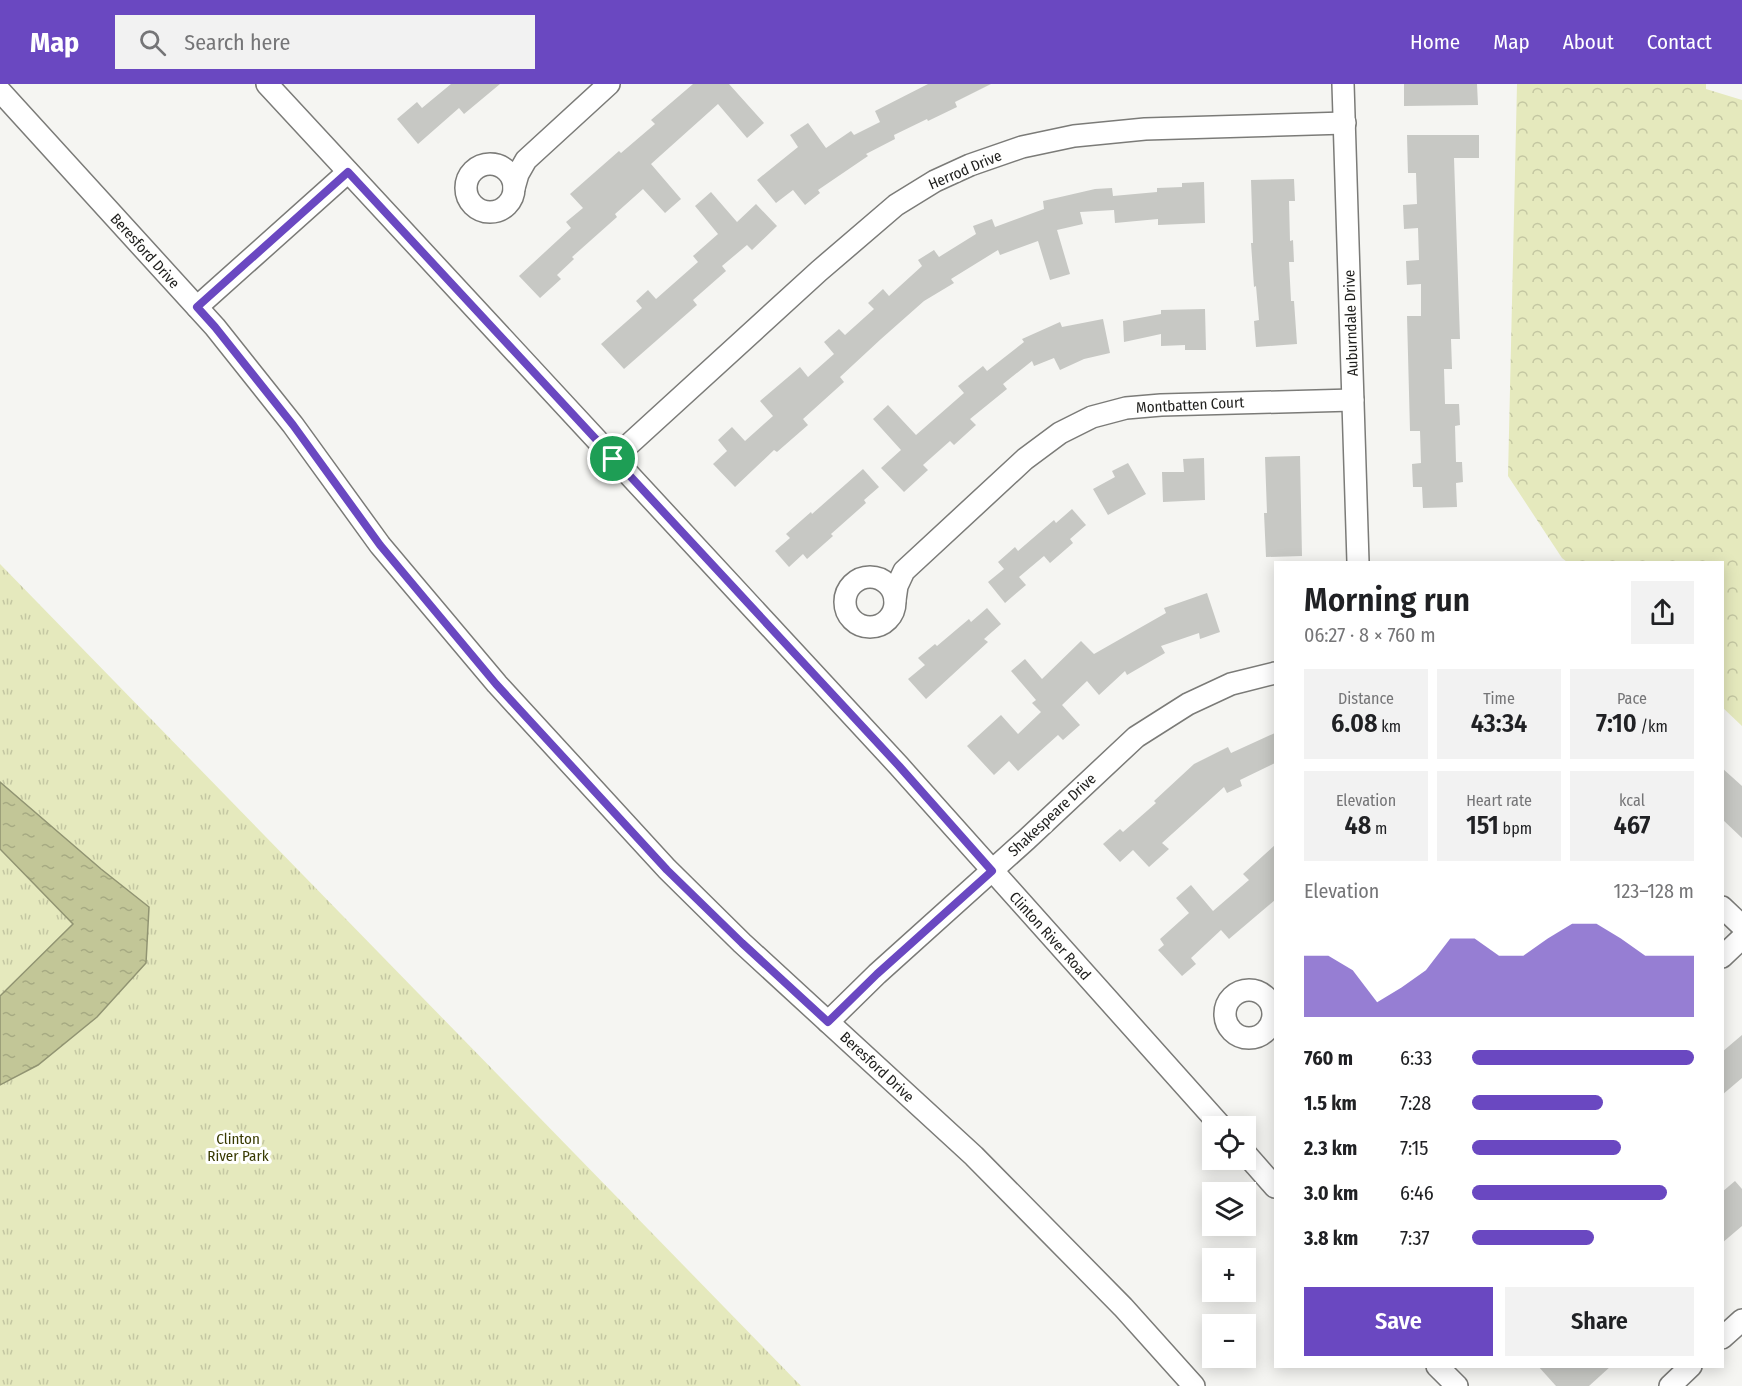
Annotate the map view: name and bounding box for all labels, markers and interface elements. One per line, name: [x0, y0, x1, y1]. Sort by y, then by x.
search box: [115, 15, 535, 69]
text: Map: [30, 26, 79, 59]
icon: search: [136, 26, 169, 59]
text: Search here: [184, 29, 290, 56]
text: Home: [1410, 29, 1460, 55]
text: Map: [1493, 29, 1530, 55]
text: About: [1563, 29, 1614, 55]
text: Contact: [1647, 29, 1712, 55]
street label: Herrod Drive: [926, 147, 1004, 193]
street label: Beresford Drive: [107, 210, 183, 292]
street label: Auburndale Drive: [1340, 269, 1362, 377]
street label: Montbatten Court: [1136, 393, 1245, 417]
pin: [587, 433, 638, 484]
icon: arrive: [596, 442, 629, 475]
text: Morning run: [1304, 580, 1470, 620]
button: share: [1631, 581, 1694, 644]
text: 06:27 · 8 × 760 m: [1304, 623, 1436, 647]
text: Distance: [1338, 689, 1394, 708]
text: Time: [1483, 689, 1515, 708]
text: Pace: [1617, 689, 1647, 708]
text: 6.08: [1331, 708, 1378, 739]
text: 43:34: [1471, 708, 1527, 739]
text: 7:10: [1596, 708, 1637, 739]
text: km: [1378, 717, 1401, 736]
text: /km: [1637, 717, 1668, 736]
street label: Shakespeare Drive: [1004, 770, 1100, 860]
text: Elevation: [1336, 791, 1396, 810]
text: Heart rate: [1466, 791, 1532, 810]
text: kcal: [1619, 791, 1645, 810]
text: 48: [1345, 810, 1371, 841]
text: 151: [1466, 810, 1499, 841]
text: 467: [1613, 810, 1651, 841]
text: m: [1371, 819, 1387, 838]
text: bpm: [1499, 819, 1532, 838]
text: Elevation: [1304, 879, 1379, 903]
text: 123–128 m: [1614, 879, 1694, 903]
street label: Clinton River Road: [1006, 888, 1094, 984]
street label: Beresford Drive: [836, 1028, 918, 1106]
text: 760 m: [1304, 1046, 1353, 1070]
text: 6:33: [1400, 1046, 1432, 1070]
text: 1.5 km: [1304, 1091, 1357, 1115]
text: 7:28: [1400, 1091, 1431, 1115]
map controls: [1202, 1116, 1256, 1368]
button: locate: [1202, 1116, 1256, 1170]
park label: Clinton River Park: [207, 1130, 269, 1165]
text: 2.3 km: [1304, 1136, 1357, 1160]
text: 7:15: [1400, 1136, 1429, 1160]
text: 3.0 km: [1304, 1181, 1358, 1205]
text: 6:46: [1400, 1181, 1434, 1205]
button: layers: [1202, 1182, 1256, 1236]
text: 3.8 km: [1304, 1226, 1358, 1250]
text: 7:37: [1400, 1226, 1430, 1250]
button: +: [1202, 1248, 1256, 1302]
button: Save: [1304, 1287, 1493, 1356]
button: Share: [1505, 1287, 1694, 1356]
button: −: [1202, 1314, 1256, 1368]

